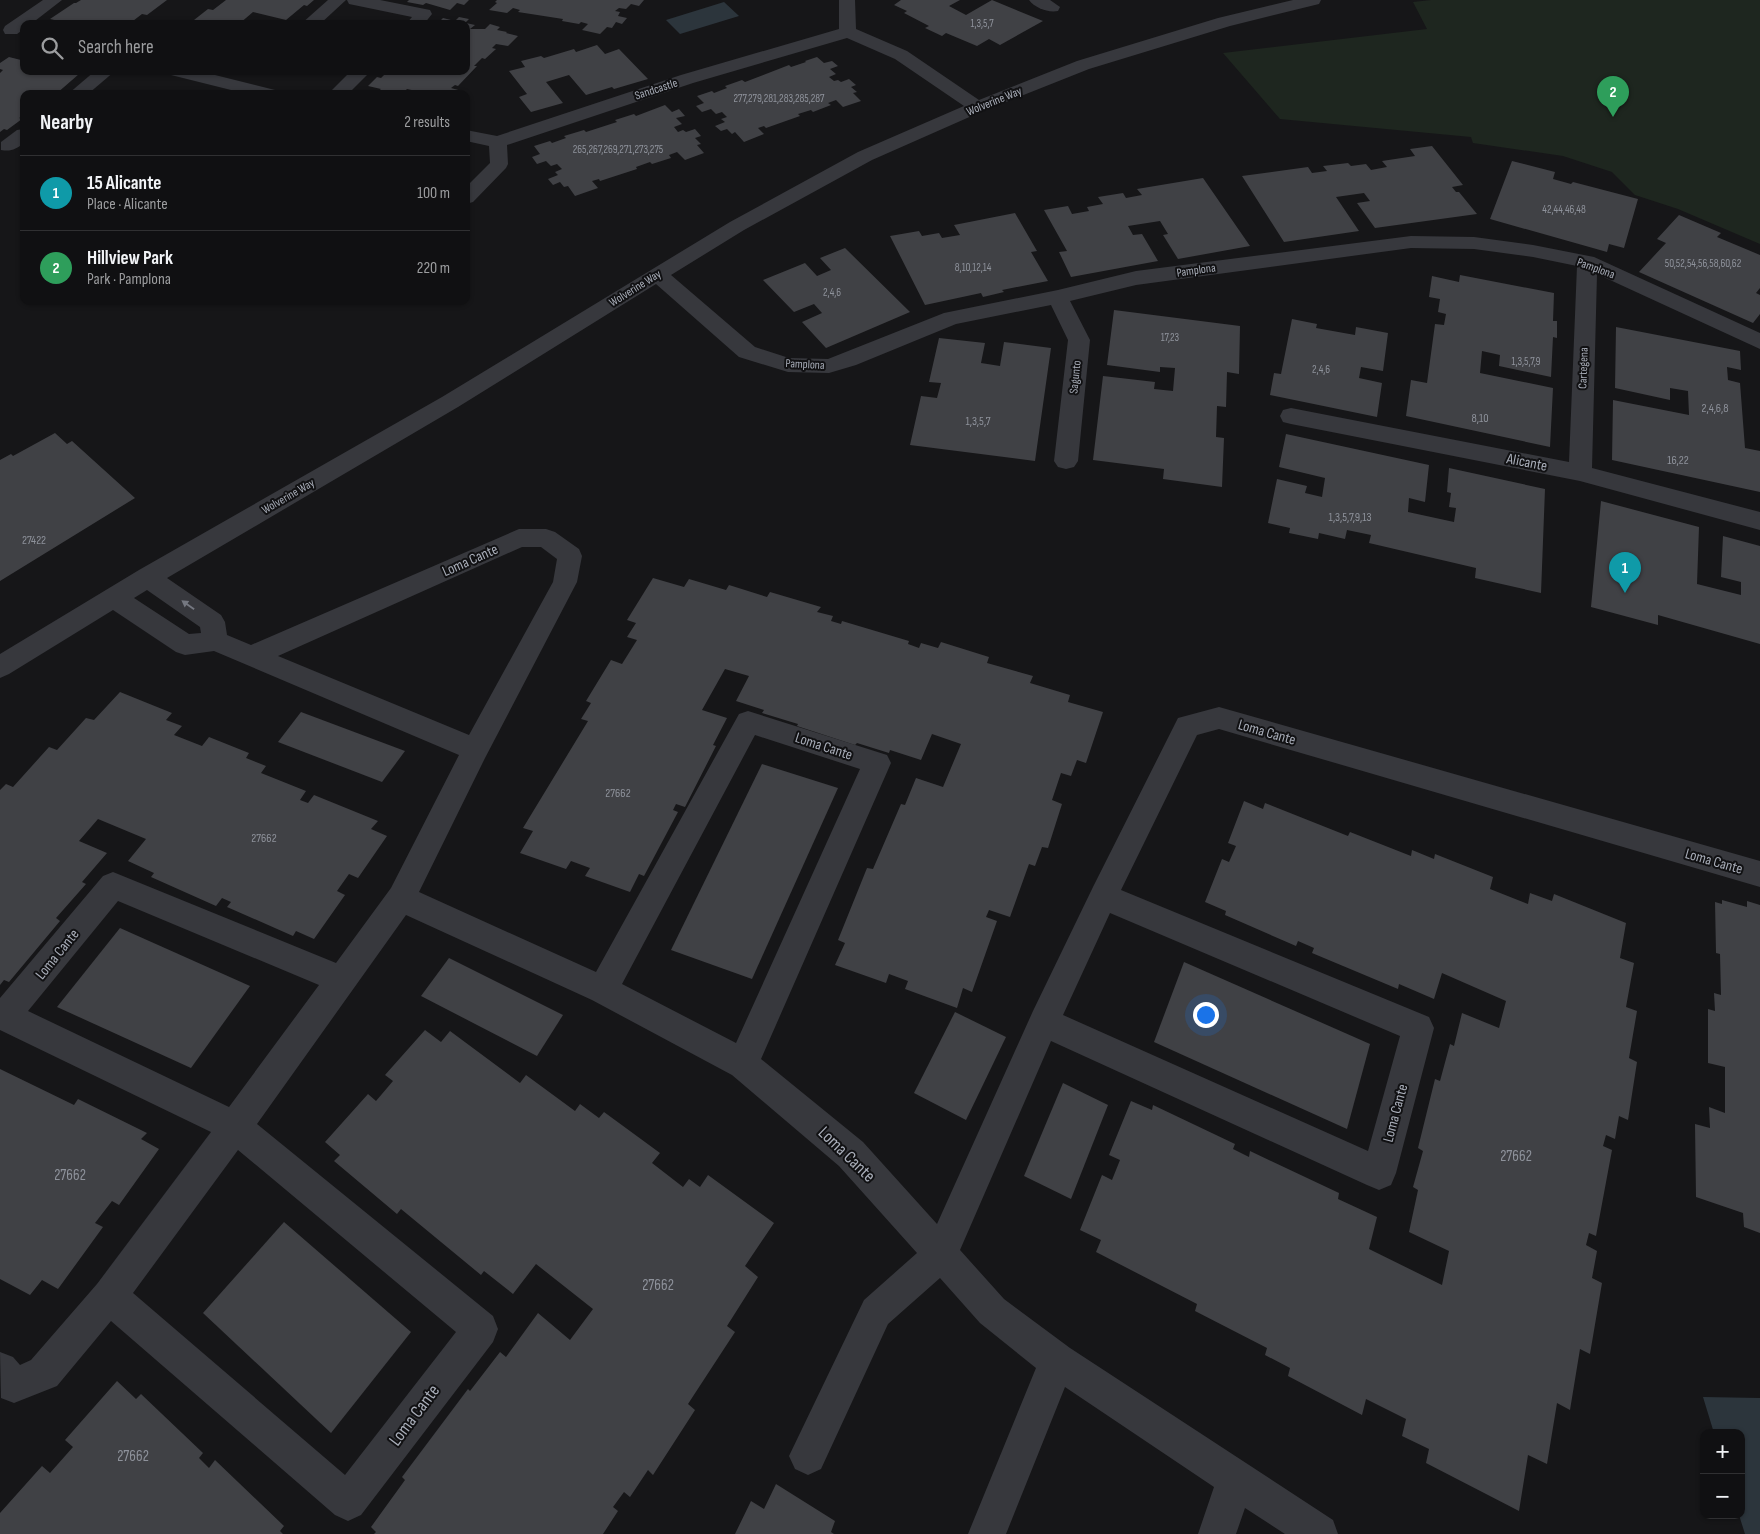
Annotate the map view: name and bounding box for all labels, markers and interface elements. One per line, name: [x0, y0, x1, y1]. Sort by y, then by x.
house number: 1,3,5,7: [970, 17, 994, 30]
search box: [20, 20, 470, 75]
icon: search: [38, 34, 66, 62]
text: Search here: [78, 36, 154, 59]
street label: Sandcastle: [633, 75, 680, 103]
pin: 2: [1597, 76, 1629, 117]
street label: Wolverine Way: [964, 83, 1024, 119]
house number: 277,279,281,283,285,287: [734, 92, 825, 105]
text: Nearby: [40, 110, 93, 135]
text: 2 results: [404, 113, 450, 132]
house number: 265,267,269,271,273,275: [573, 143, 663, 156]
text: 15 Alicante: [87, 172, 161, 195]
text: 1: [53, 184, 59, 203]
text: 100 m: [417, 184, 450, 203]
text: Place · Alicante: [87, 195, 168, 214]
house number: 42,44,46,48: [1542, 203, 1586, 216]
text: Hillview Park: [87, 247, 173, 270]
street label: Pamplona: [1575, 255, 1617, 282]
house number: 50,52,54,56,58,60,62: [1665, 257, 1742, 270]
text: 2: [52, 259, 60, 278]
text: 220 m: [417, 259, 450, 278]
street label: Pamplona: [1176, 260, 1217, 281]
house number: 8,10,12,14: [955, 261, 992, 274]
street label: Wolverine Way: [607, 266, 664, 310]
text: Park · Pamplona: [87, 270, 171, 289]
house number: 2,4,6: [823, 286, 841, 299]
house number: 17,23: [1161, 331, 1180, 344]
street label: Cartegena: [1575, 347, 1592, 389]
house number: 1,3,5,7,9: [1512, 355, 1541, 368]
street label: Pamplona: [785, 356, 825, 373]
street label: Sagunto: [1066, 360, 1085, 394]
house number: 2,4,6: [1312, 363, 1330, 376]
house number: 2,4,6,8: [1701, 401, 1729, 416]
house number: 8,10: [1471, 411, 1489, 426]
house number: 1,3,5,7: [965, 414, 991, 429]
street label: Alicante: [1504, 449, 1549, 476]
house number: 16,22: [1667, 453, 1689, 468]
street label: Wolverine Way: [259, 475, 318, 518]
house number: 1,3,5,7,9,13: [1329, 510, 1371, 525]
house number: 27422: [22, 533, 46, 548]
street label: Loma Cante: [439, 540, 501, 581]
pin: 1: [1609, 552, 1641, 593]
one-way arrow: [181, 600, 195, 610]
street label: Loma Cante: [1236, 715, 1298, 750]
street label: Loma Cante: [793, 728, 855, 765]
house number: 27662: [605, 786, 631, 801]
house number: 27662: [251, 831, 277, 846]
street label: Loma Cante: [1683, 844, 1745, 879]
street label: Loma Cante: [31, 925, 83, 983]
your location: [1193, 1002, 1219, 1028]
street label: Loma Cante: [1379, 1082, 1412, 1144]
street label: Loma Cante: [814, 1122, 880, 1187]
house number: 27662: [1500, 1147, 1532, 1166]
house number: 27662: [54, 1166, 86, 1185]
house number: 27662: [642, 1276, 674, 1295]
street label: Loma Cante: [385, 1381, 444, 1450]
map controls: [1700, 1429, 1745, 1519]
button: +: [1700, 1429, 1745, 1474]
house number: 27662: [117, 1447, 149, 1466]
button: −: [1700, 1474, 1745, 1519]

